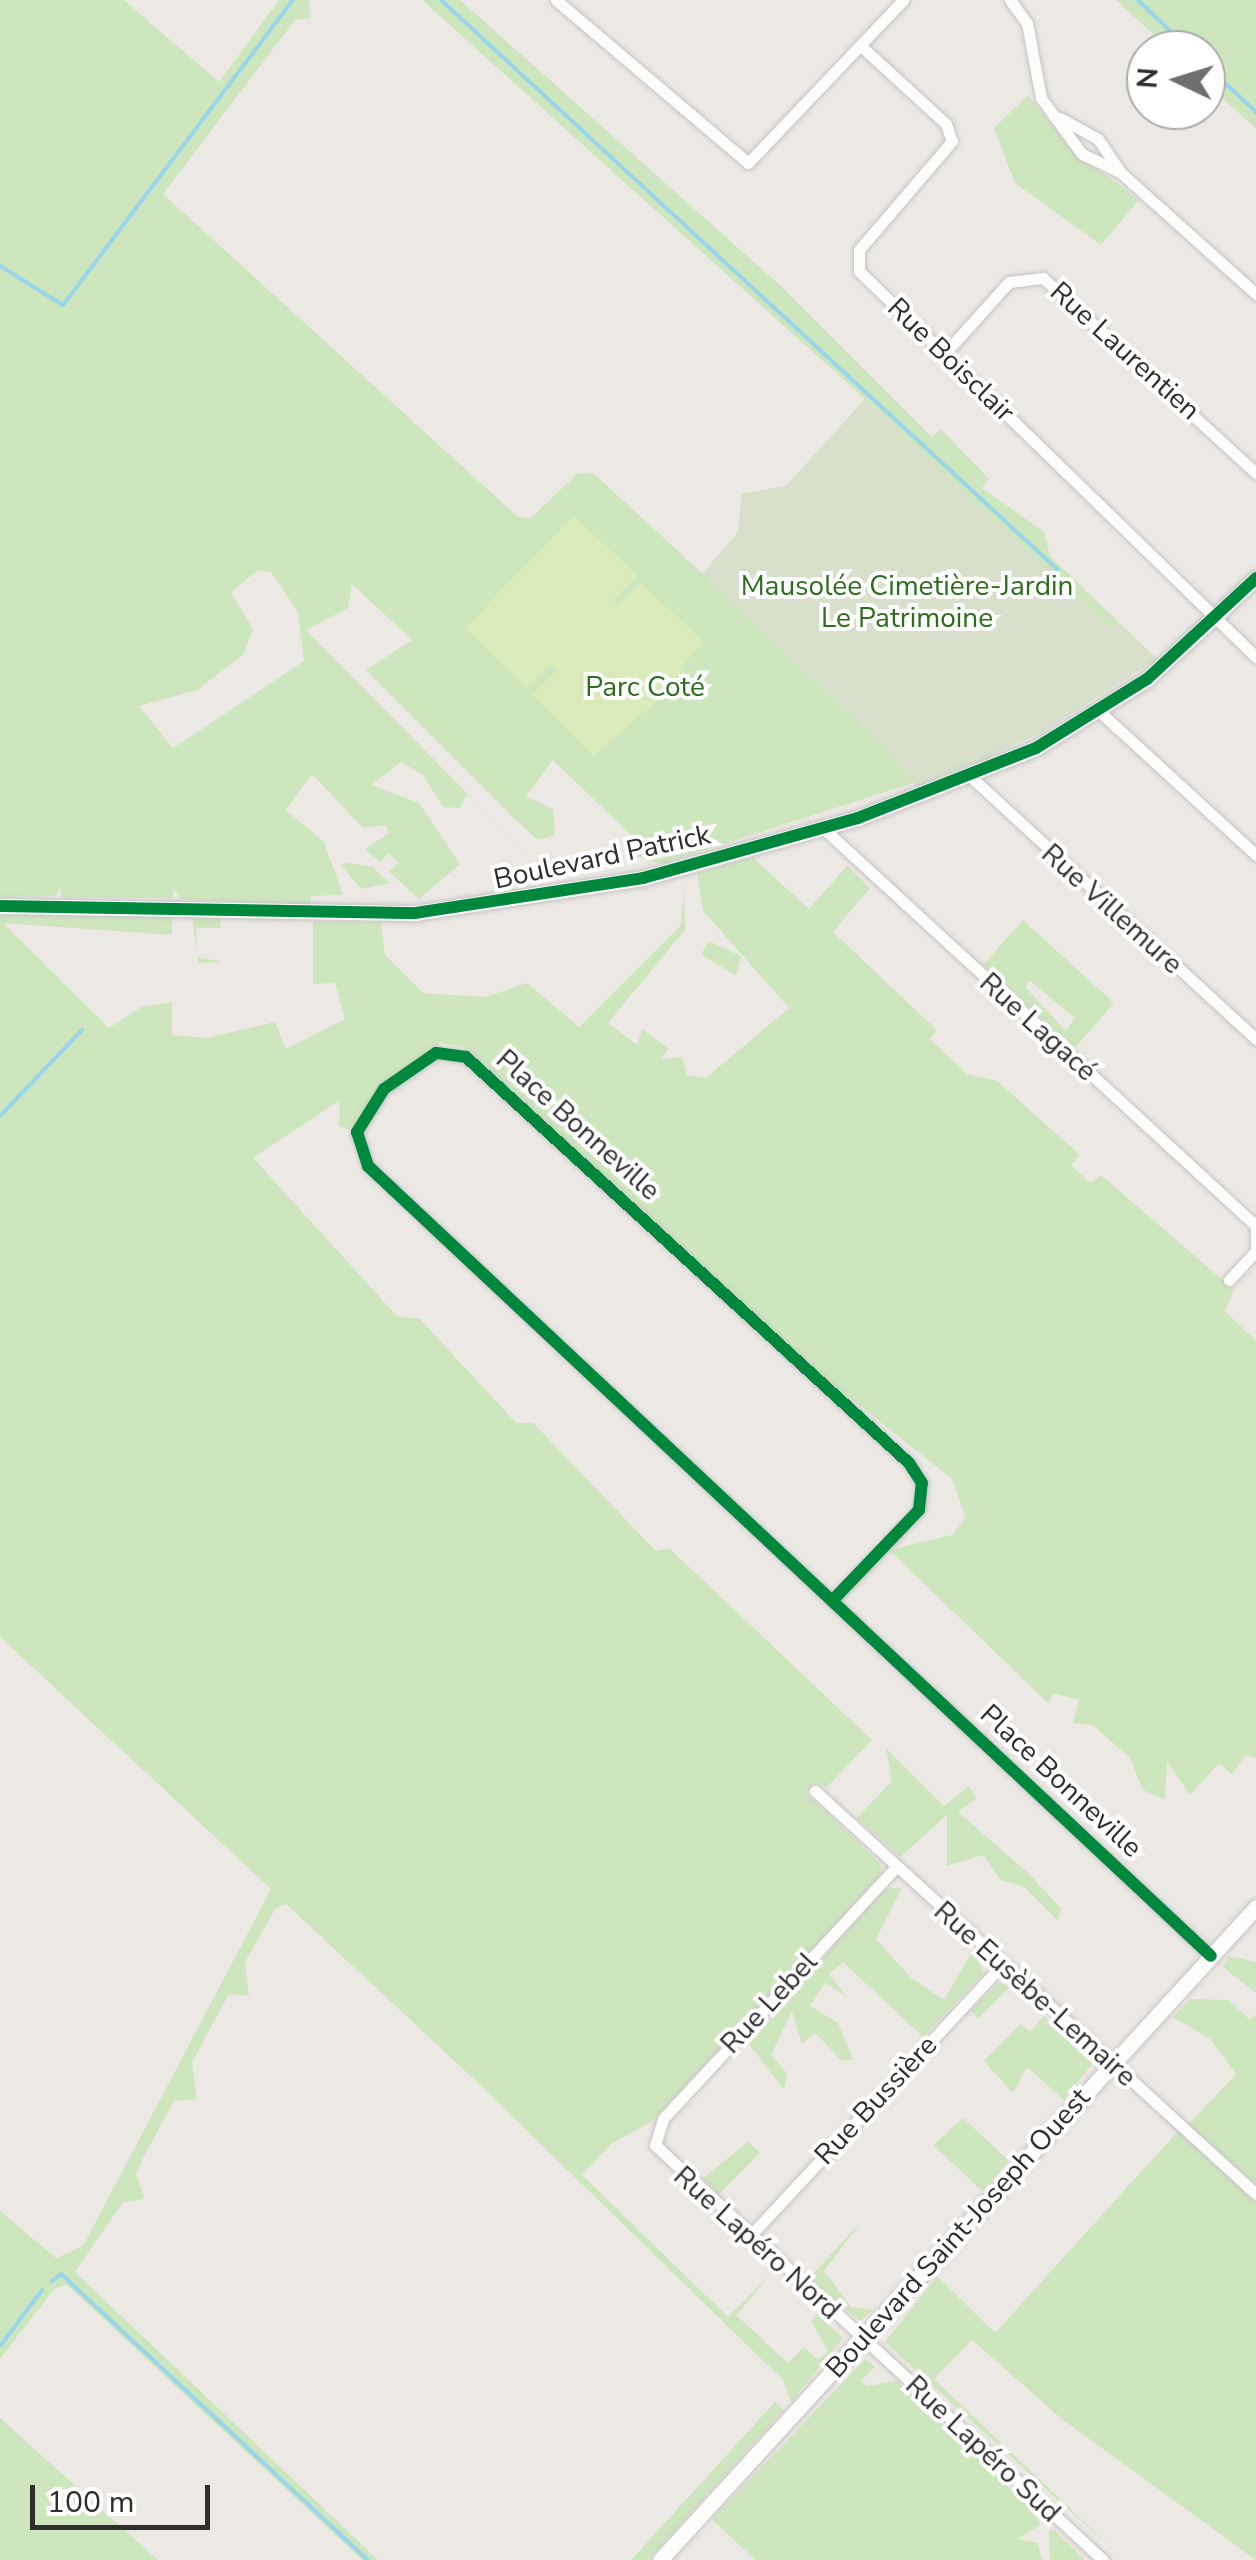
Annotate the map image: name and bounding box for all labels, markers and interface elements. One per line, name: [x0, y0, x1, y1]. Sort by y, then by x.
north arrow: [1126, 30, 1226, 130]
text: N: [1128, 66, 1168, 90]
street label: Rue Laurentien: [1043, 275, 1207, 427]
street label: Rue Boisclair: [880, 291, 1022, 429]
park label: Mausolée Cimetière-Jardin Le Patrimoine: [741, 569, 1073, 635]
park label: Parc Coté: [585, 670, 705, 704]
street label: Boulevard Patrick: [491, 818, 713, 896]
street label: Rue Villemure: [1035, 837, 1189, 981]
street label: Rue Lagacé: [973, 966, 1103, 1088]
street label: Place Bonneville: [489, 1043, 667, 1207]
street label: Place Bonneville: [973, 1697, 1149, 1865]
street label: Rue Eusèbe-Lemaire: [927, 1894, 1143, 2094]
street label: Rue Lebel: [714, 1945, 824, 2061]
street label: Rue Bussière: [808, 2028, 944, 2172]
street label: Boulevard Saint-Joseph Ouest: [819, 2081, 1097, 2385]
street label: Rue Lapéro Nord: [667, 2159, 847, 2327]
street label: Rue Lapéro Sud: [899, 2369, 1067, 2529]
scale bar: [35, 2465, 215, 2527]
text: 100 m: [47, 2482, 134, 2523]

